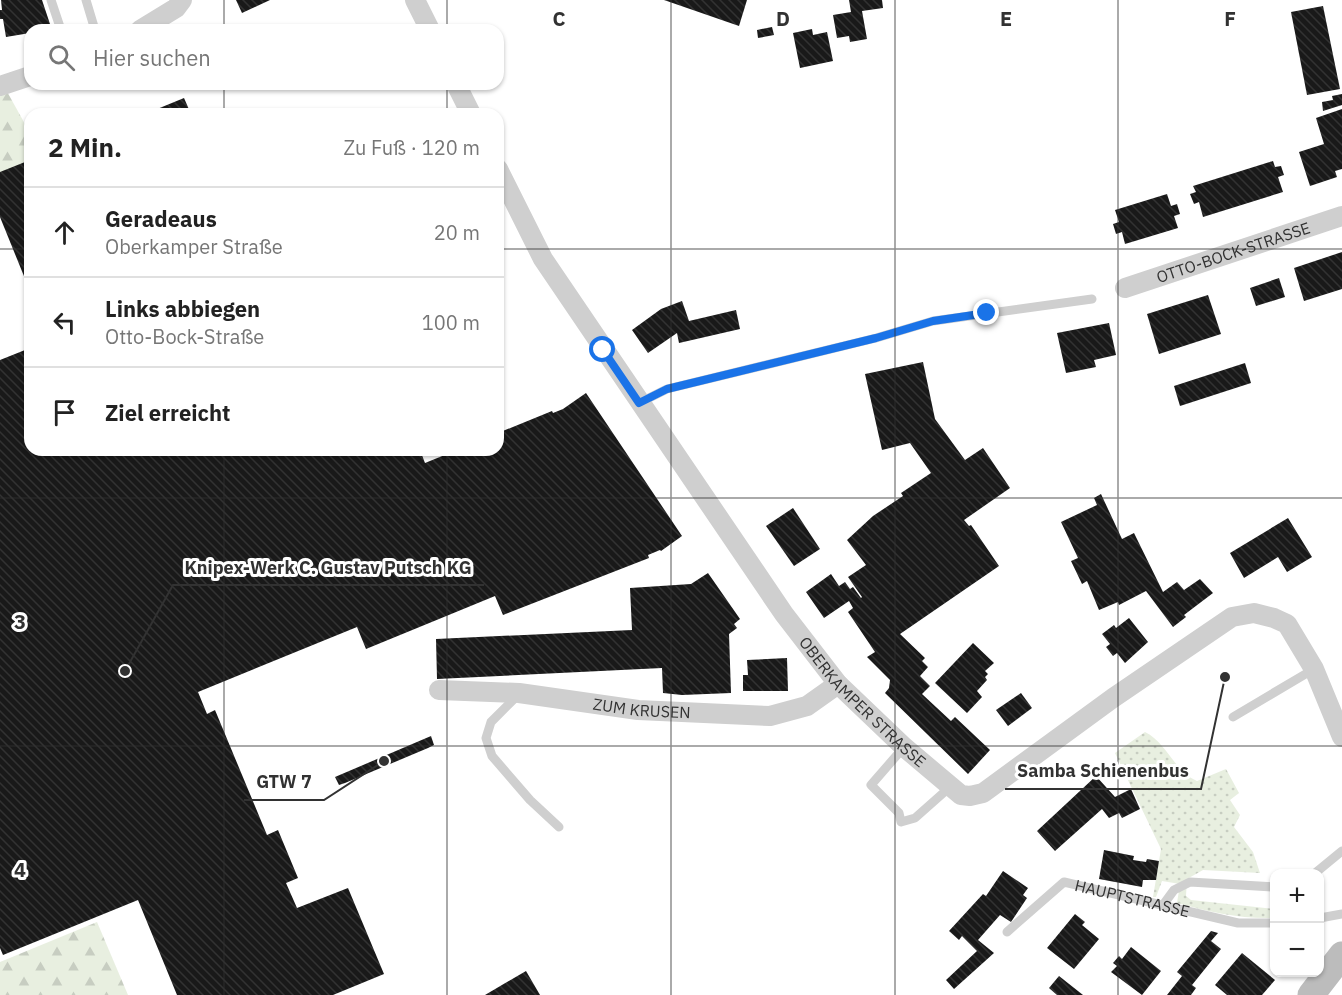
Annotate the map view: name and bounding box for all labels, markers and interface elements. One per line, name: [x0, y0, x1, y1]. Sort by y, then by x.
text: C: [552, 5, 566, 32]
text: D: [776, 5, 790, 32]
text: E: [1000, 5, 1012, 32]
text: F: [1224, 5, 1236, 32]
search box: [24, 24, 504, 90]
icon: search: [45, 41, 78, 74]
text: Hier suchen: [93, 43, 211, 72]
text: 2 Min.: [48, 130, 122, 164]
text: Zu Fuß · 120 m: [343, 134, 480, 161]
text: Geradeaus: [105, 204, 217, 233]
icon: ahead: [48, 216, 81, 249]
street label: OTTO-BOCK-STRASSE: [1154, 217, 1313, 287]
text: 20 m: [434, 219, 480, 246]
text: Oberkamper Straße: [105, 233, 283, 260]
text: Links abbiegen: [105, 294, 260, 323]
route end: [973, 299, 999, 325]
icon: left: [48, 306, 81, 339]
text: 100 m: [422, 309, 480, 336]
text: Otto-Bock-Straße: [105, 323, 264, 350]
route start: [589, 336, 615, 362]
icon: arrive: [48, 396, 81, 429]
text: Ziel erreicht: [105, 398, 230, 427]
callout: Knipex-Werk C. Gustav Putsch KG: [173, 549, 484, 585]
text: Knipex-Werk C. Gustav Putsch KG: [184, 556, 472, 579]
text: 3: [14, 608, 26, 635]
street label: OBERKAMPER STRASSE: [795, 633, 930, 771]
street label: ZUM KRUSEN: [592, 694, 691, 722]
callout: Samba Schienenbus: [1005, 753, 1201, 789]
text: Samba Schienenbus: [1017, 759, 1189, 782]
callout: GTW 7: [244, 764, 324, 800]
text: GTW 7: [256, 770, 312, 793]
text: 4: [14, 856, 26, 883]
map controls: [1270, 869, 1324, 977]
button: +: [1270, 869, 1324, 923]
street label: HAUPTSTRASSE: [1073, 875, 1192, 921]
button: −: [1270, 923, 1324, 977]

